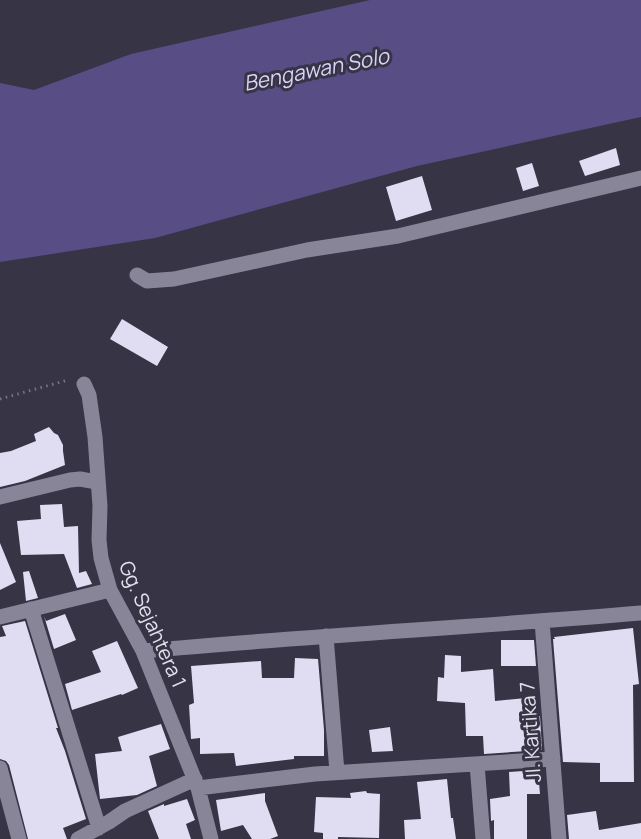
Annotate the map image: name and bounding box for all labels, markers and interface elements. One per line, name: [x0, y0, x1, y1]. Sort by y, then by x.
water label: Bengawan Solo: [241, 41, 393, 97]
street label: Gg. Sejahtera 1: [113, 556, 193, 692]
street label: Jl. Kartika 7: [513, 681, 547, 783]

